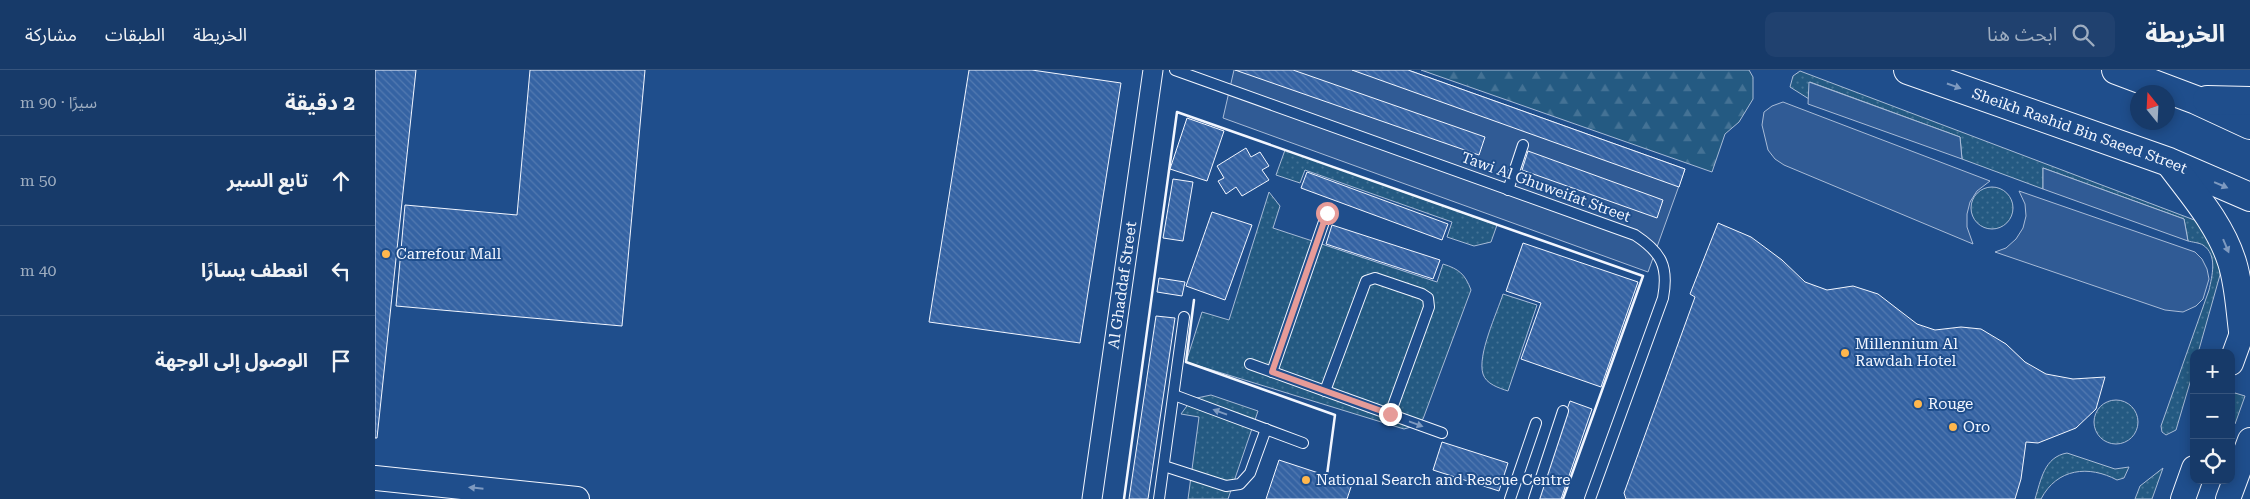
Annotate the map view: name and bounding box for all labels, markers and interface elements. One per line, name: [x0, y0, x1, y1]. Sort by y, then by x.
search box: [1765, 12, 2115, 57]
text: الخريطة: [2145, 20, 2225, 48]
icon: search: [2069, 21, 2097, 49]
text: ابحث هنا: [1987, 23, 2057, 46]
text: مشاركة: [25, 24, 77, 45]
text: الطبقات: [105, 24, 165, 45]
text: الخريطة: [193, 24, 247, 45]
one-way arrow: [1946, 83, 1961, 90]
street label: Sheikh Rashid Bin Saeed Street: [1970, 84, 2190, 178]
north arrow: [2130, 85, 2175, 130]
text: 2 دقيقة: [285, 91, 355, 115]
text: سيرًا · 90 m: [20, 93, 97, 112]
street label: Tawi Al Ghuweifat Street: [1459, 148, 1633, 226]
icon: ahead: [327, 167, 355, 195]
text: تابع السير: [227, 169, 308, 192]
text: 50 m: [20, 171, 57, 190]
one-way arrow: [2214, 181, 2228, 189]
route start: [1316, 202, 1339, 225]
street label: Al Ghaddaf Street: [1104, 220, 1140, 350]
one-way arrow: [2222, 239, 2230, 253]
place label: Carrefour Mall: [396, 245, 501, 263]
marker: Carrefour Mall: [380, 248, 392, 260]
icon: left: [327, 257, 355, 285]
text: انعطف يسارًا: [201, 259, 308, 282]
text: 40 m: [20, 261, 57, 280]
place label: Millennium Al Rawdah Hotel: [1855, 335, 1958, 370]
icon: arrive: [327, 347, 355, 375]
marker: Millennium Al Rawdah Hotel: [1839, 347, 1851, 359]
text: الوصول إلى الوجهة: [155, 349, 308, 372]
map controls: [2190, 349, 2235, 484]
button: +: [2190, 349, 2235, 394]
button: −: [2190, 394, 2235, 439]
place label: Rouge: [1928, 395, 1973, 413]
marker: Rouge: [1912, 398, 1924, 410]
route end: [1379, 403, 1402, 426]
one-way arrow: [1213, 408, 1228, 415]
place label: Oro: [1963, 418, 1990, 436]
one-way arrow: [1409, 421, 1424, 428]
marker: Oro: [1947, 421, 1959, 433]
button: locate: [2190, 439, 2235, 484]
place label: National Search and Rescue Centre: [1316, 471, 1570, 489]
marker: National Search and Rescue Centre: [1300, 474, 1312, 486]
one-way arrow: [468, 484, 484, 492]

